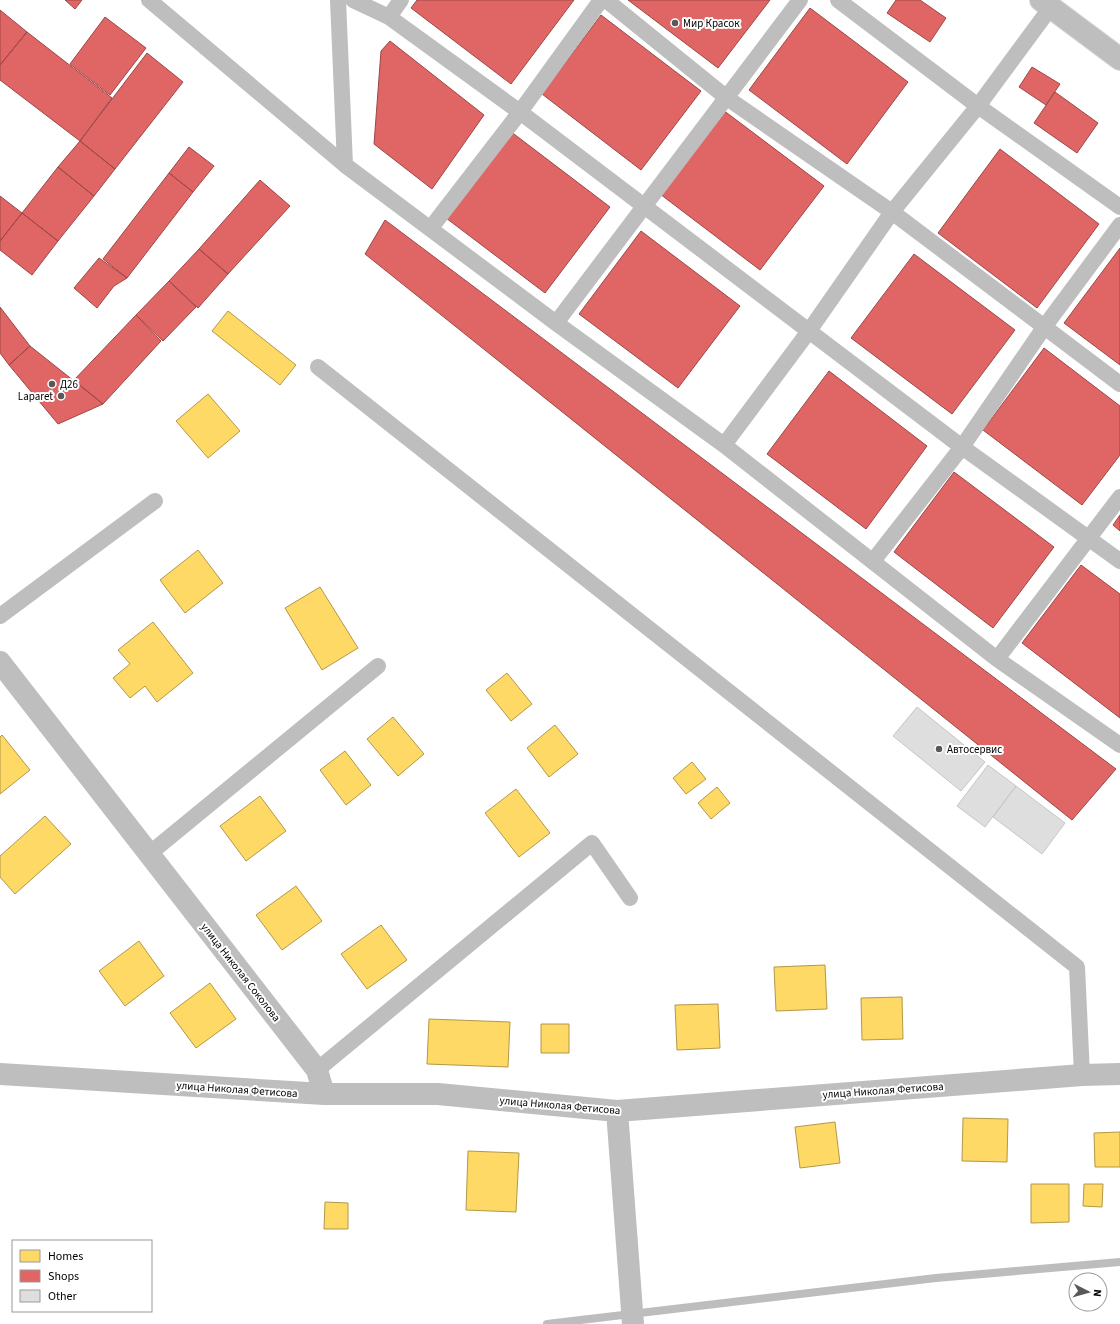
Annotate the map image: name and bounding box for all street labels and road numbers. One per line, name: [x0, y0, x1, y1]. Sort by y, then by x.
street label: улица Николая Соколова: [197, 920, 284, 1025]
street label: улица Николая Фетисова: [176, 1078, 298, 1101]
street label: улица Николая Фетисова: [822, 1079, 944, 1102]
street label: улица Николая Фетисова: [499, 1093, 621, 1118]

